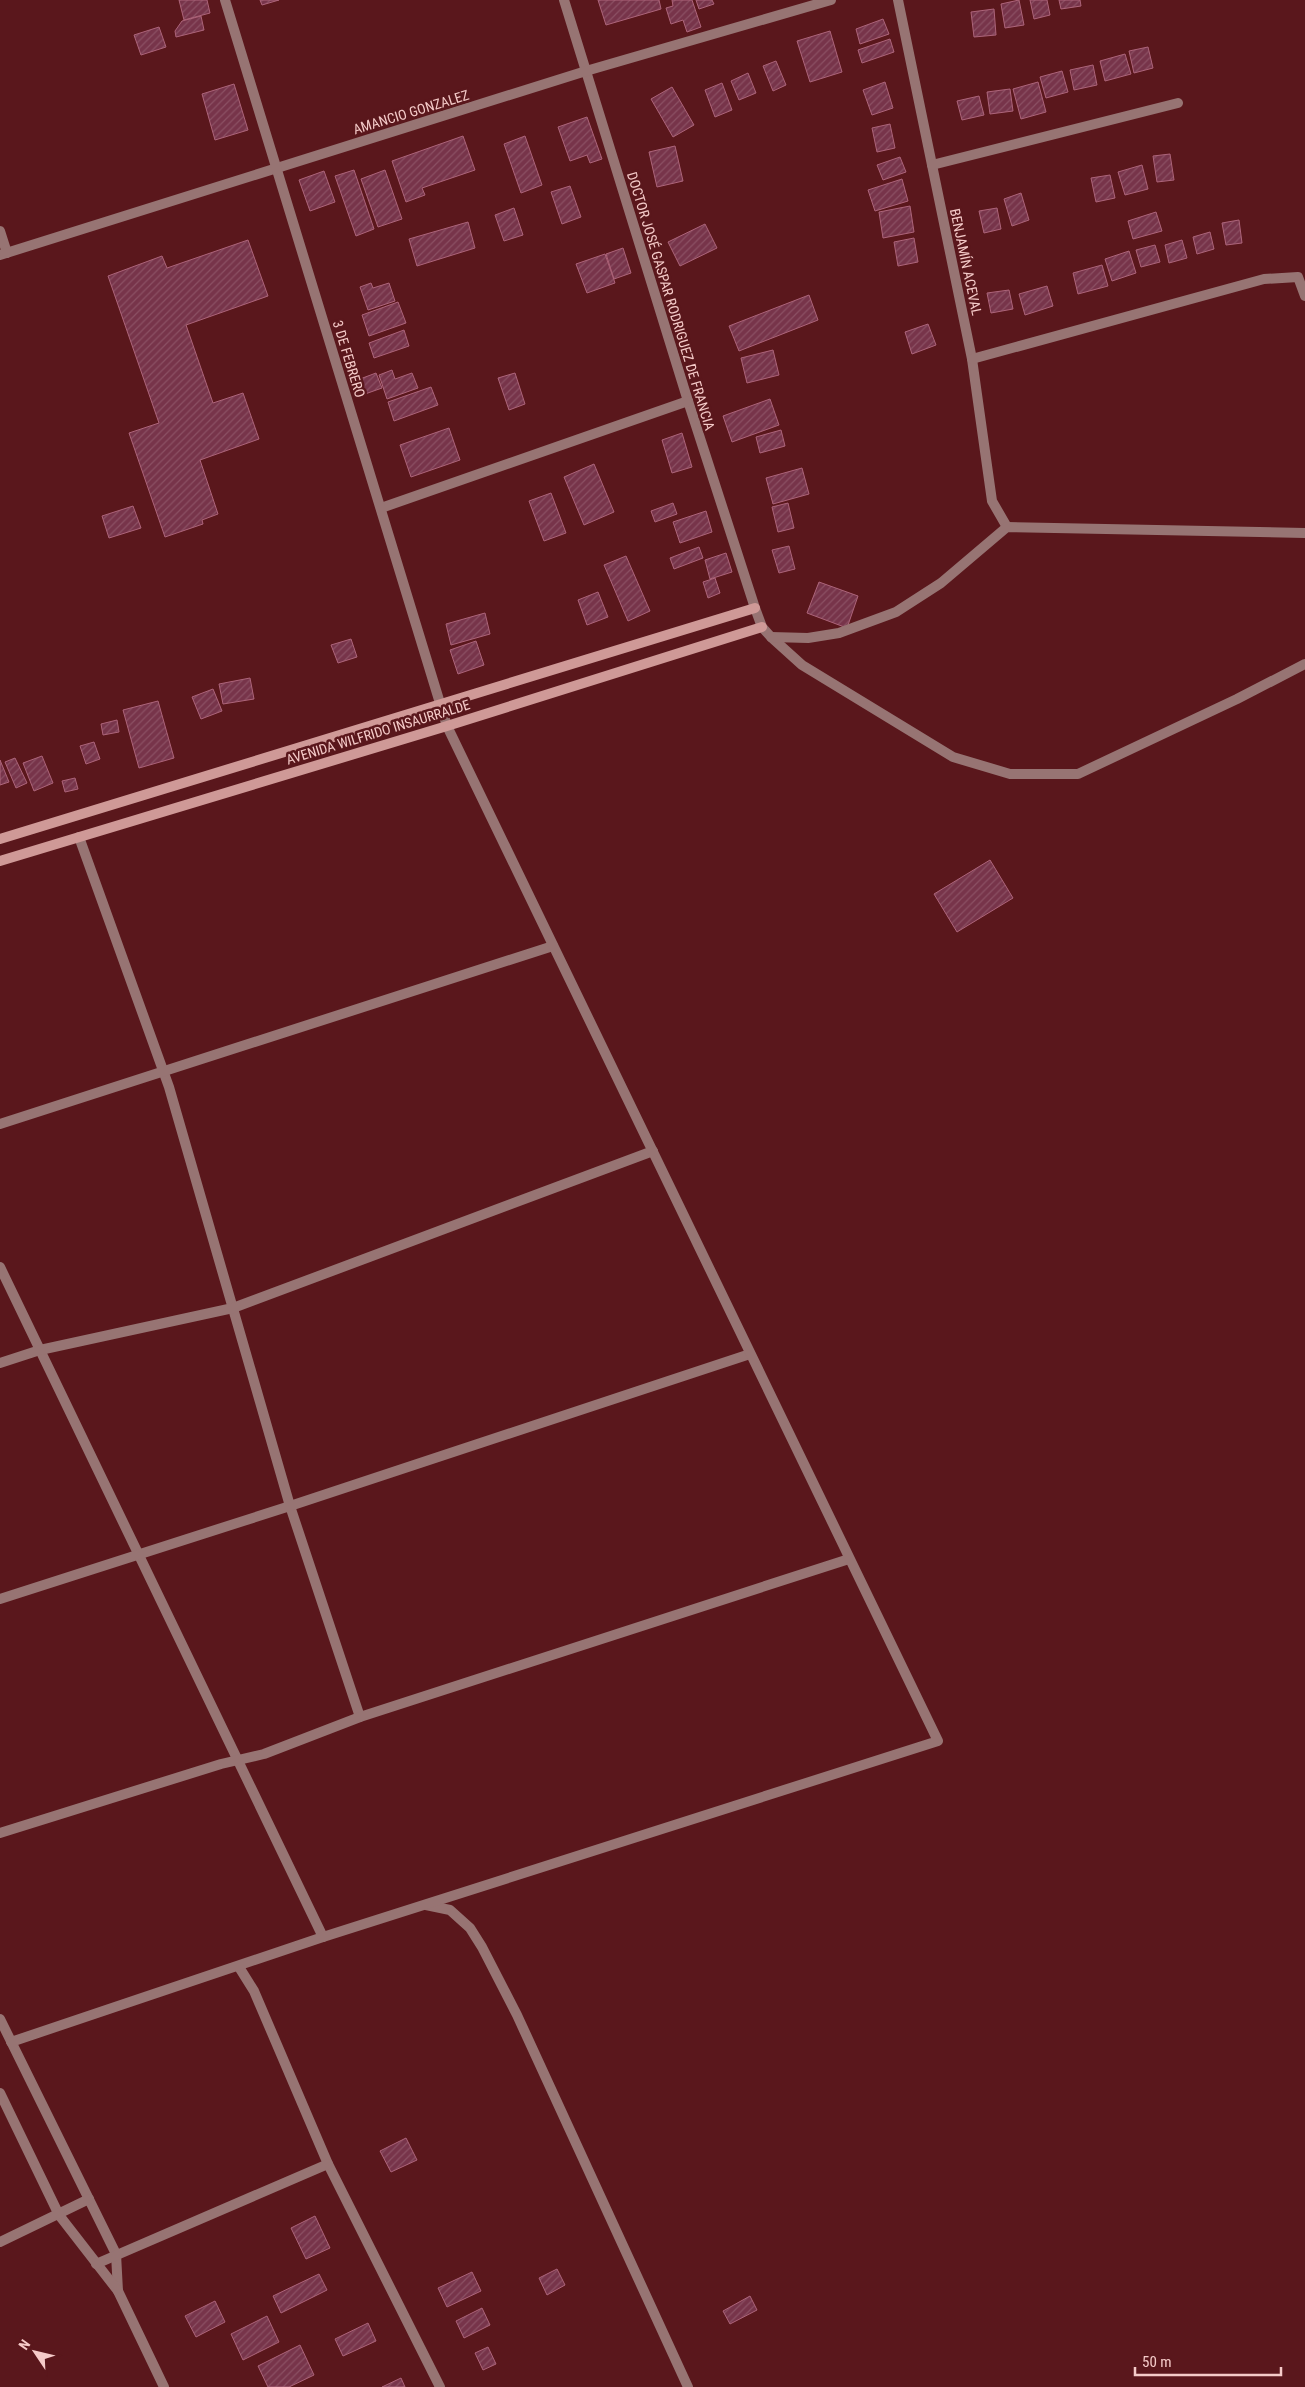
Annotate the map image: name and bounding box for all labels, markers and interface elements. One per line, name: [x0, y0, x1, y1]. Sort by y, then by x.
street label: AMANCIO GONZALEZ: [351, 87, 471, 137]
street label: DOCTOR JOSÉ GASPAR RODRIGUEZ DE FRANCIA: [624, 170, 719, 432]
street label: BENJAMÍN ACEVAL: [947, 207, 986, 317]
street label: 3 DE FEBRERO: [330, 318, 368, 400]
street label: AVENIDA WILFRIDO INSAURRALDE: [284, 696, 472, 768]
north arrow: [10, 2327, 60, 2377]
text: N: [15, 2336, 33, 2353]
scale bar: [1135, 2344, 1281, 2376]
text: 50 m: [1142, 2353, 1172, 2371]

